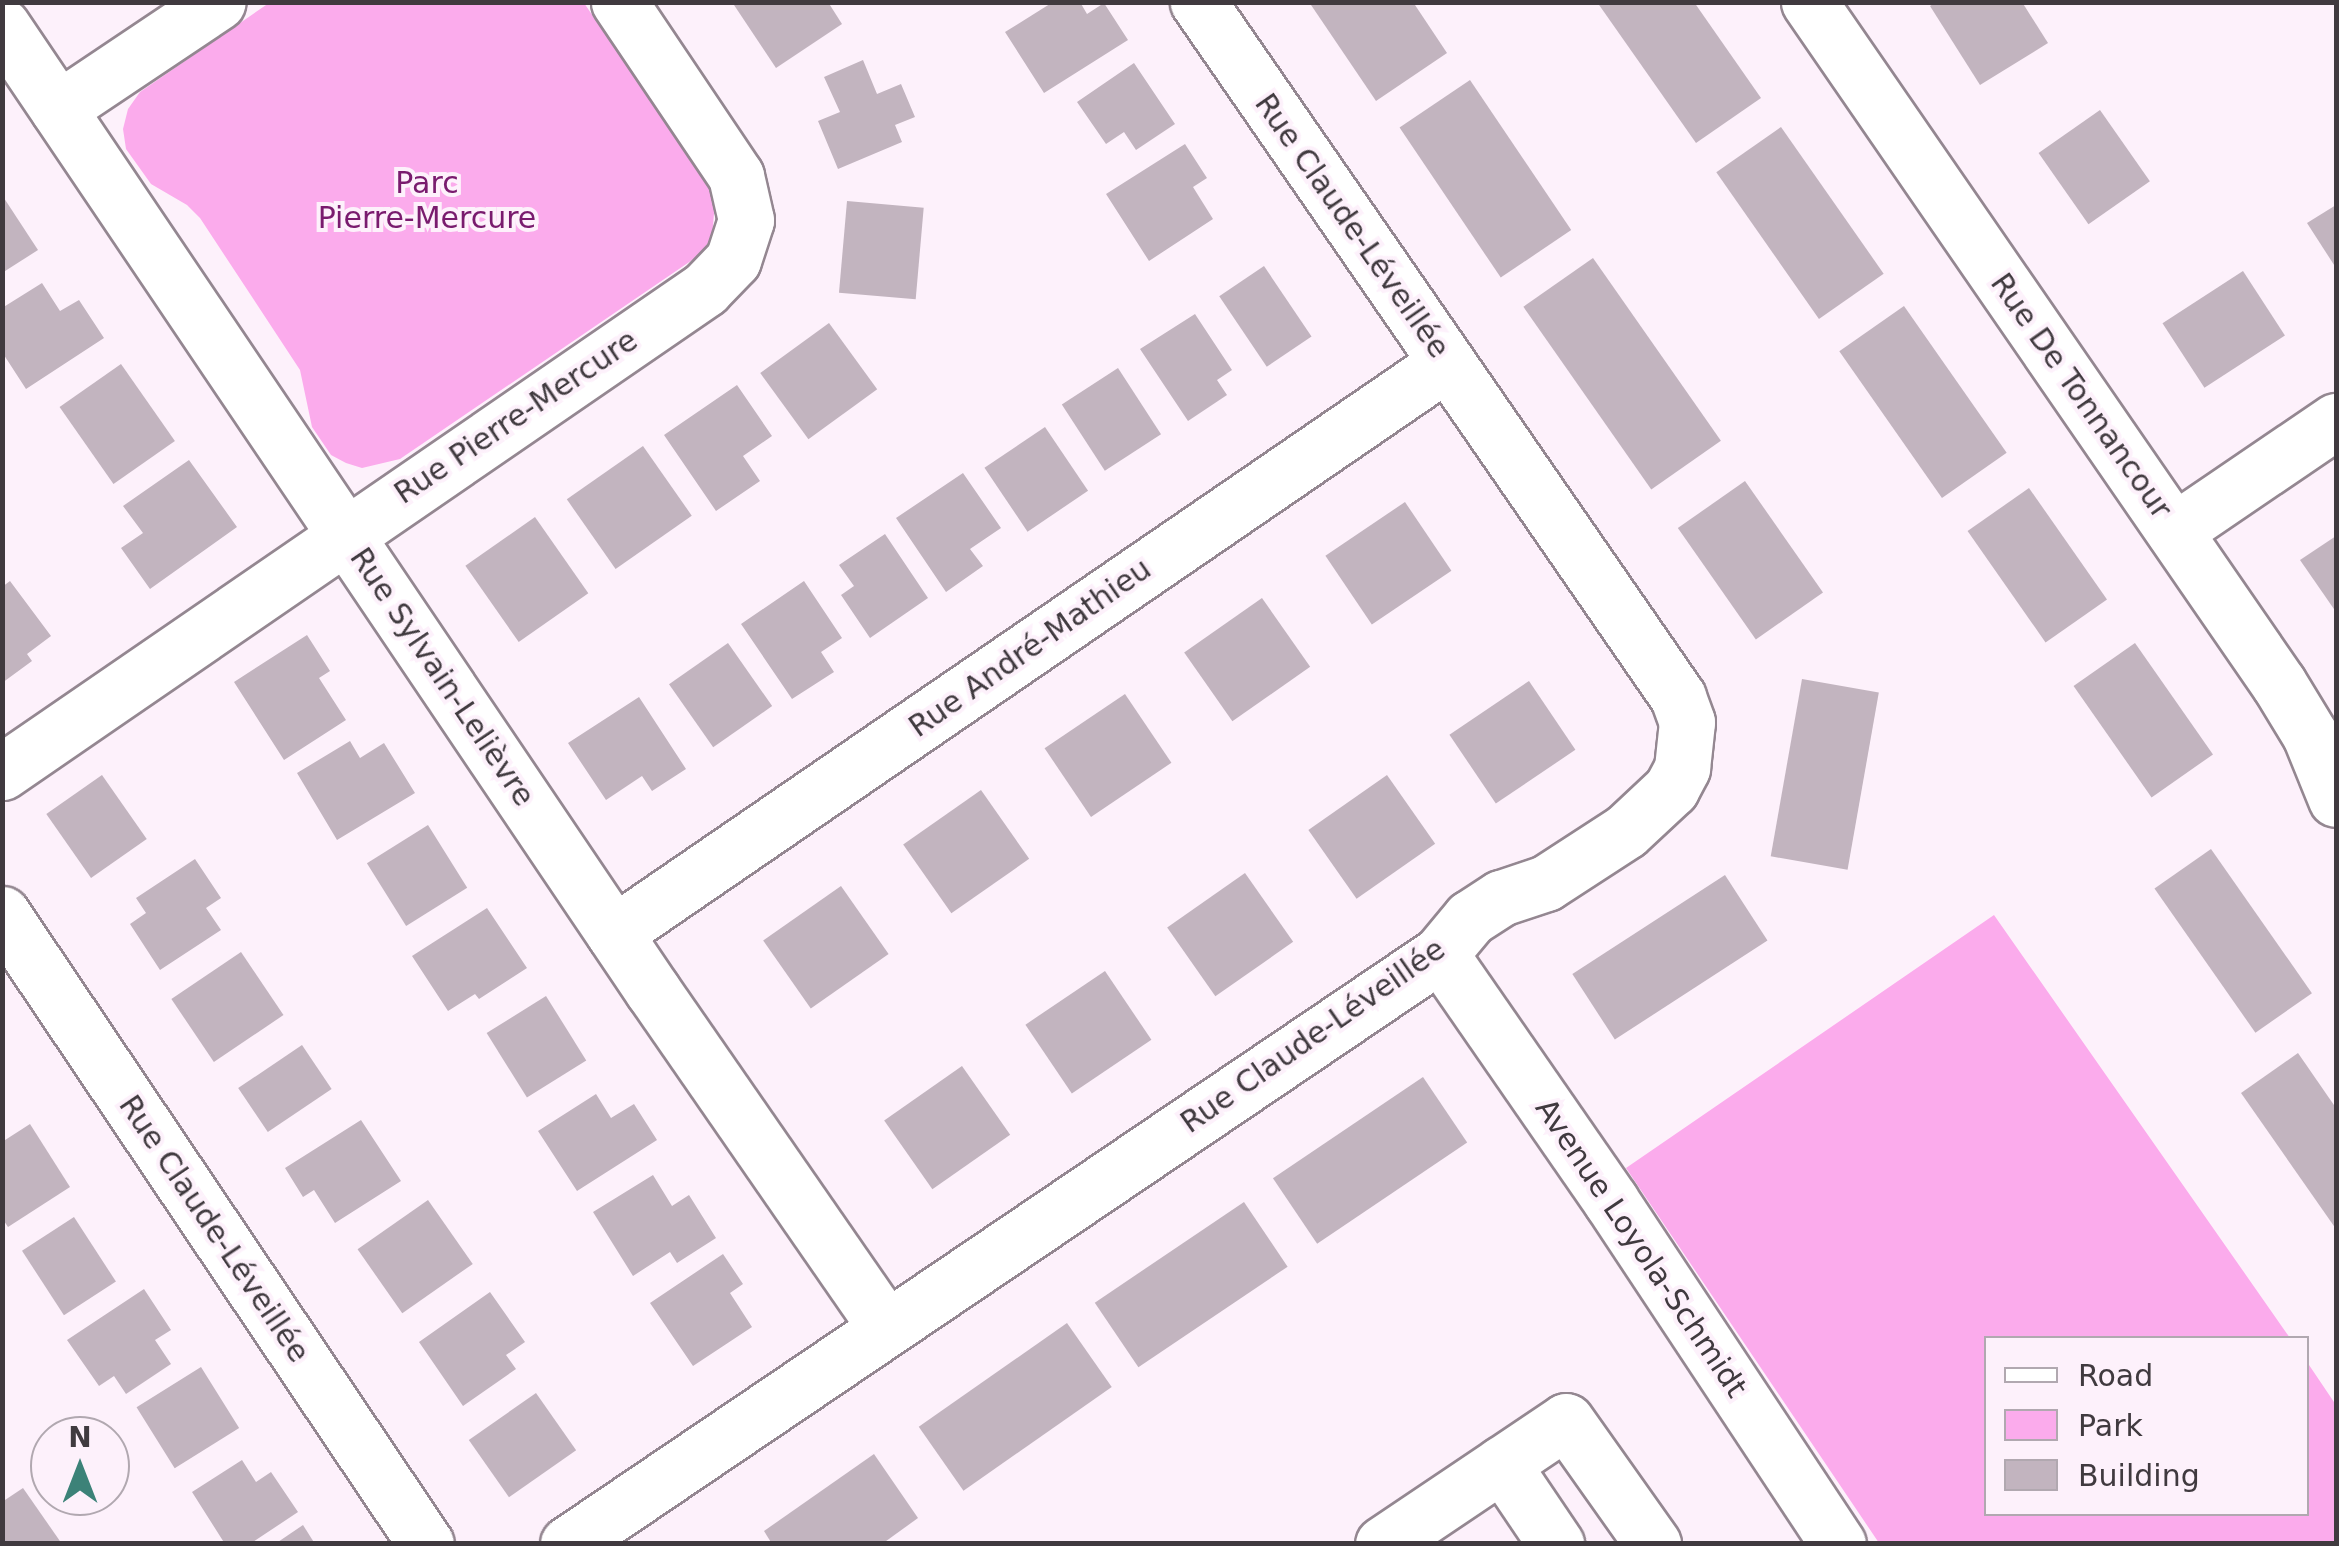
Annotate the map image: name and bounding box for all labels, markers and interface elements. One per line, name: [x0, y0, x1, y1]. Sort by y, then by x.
street label: Rue Claude-Léveillée: [1247, 87, 1457, 365]
park label: Parc Pierre-Mercure: [318, 165, 536, 236]
street label: Rue De Tonnancour: [1983, 267, 2179, 525]
street label: Rue Pierre-Mercure: [388, 322, 644, 512]
street label: Rue Sylvain-Lelièvre: [342, 541, 542, 813]
street label: Rue André-Mathieu: [902, 551, 1158, 745]
street label: Rue Claude-Léveillée: [1174, 931, 1452, 1141]
street label: Rue Claude-Léveillée: [111, 1089, 317, 1369]
street label: Avenue Loyola-Schmidt: [1528, 1092, 1754, 1404]
legend: [1984, 1336, 2309, 1516]
text: Road: [2078, 1358, 2153, 1393]
text: Park: [2078, 1408, 2143, 1443]
north arrow: [30, 1416, 130, 1516]
text: N: [68, 1421, 92, 1454]
text: Building: [2078, 1458, 2200, 1493]

